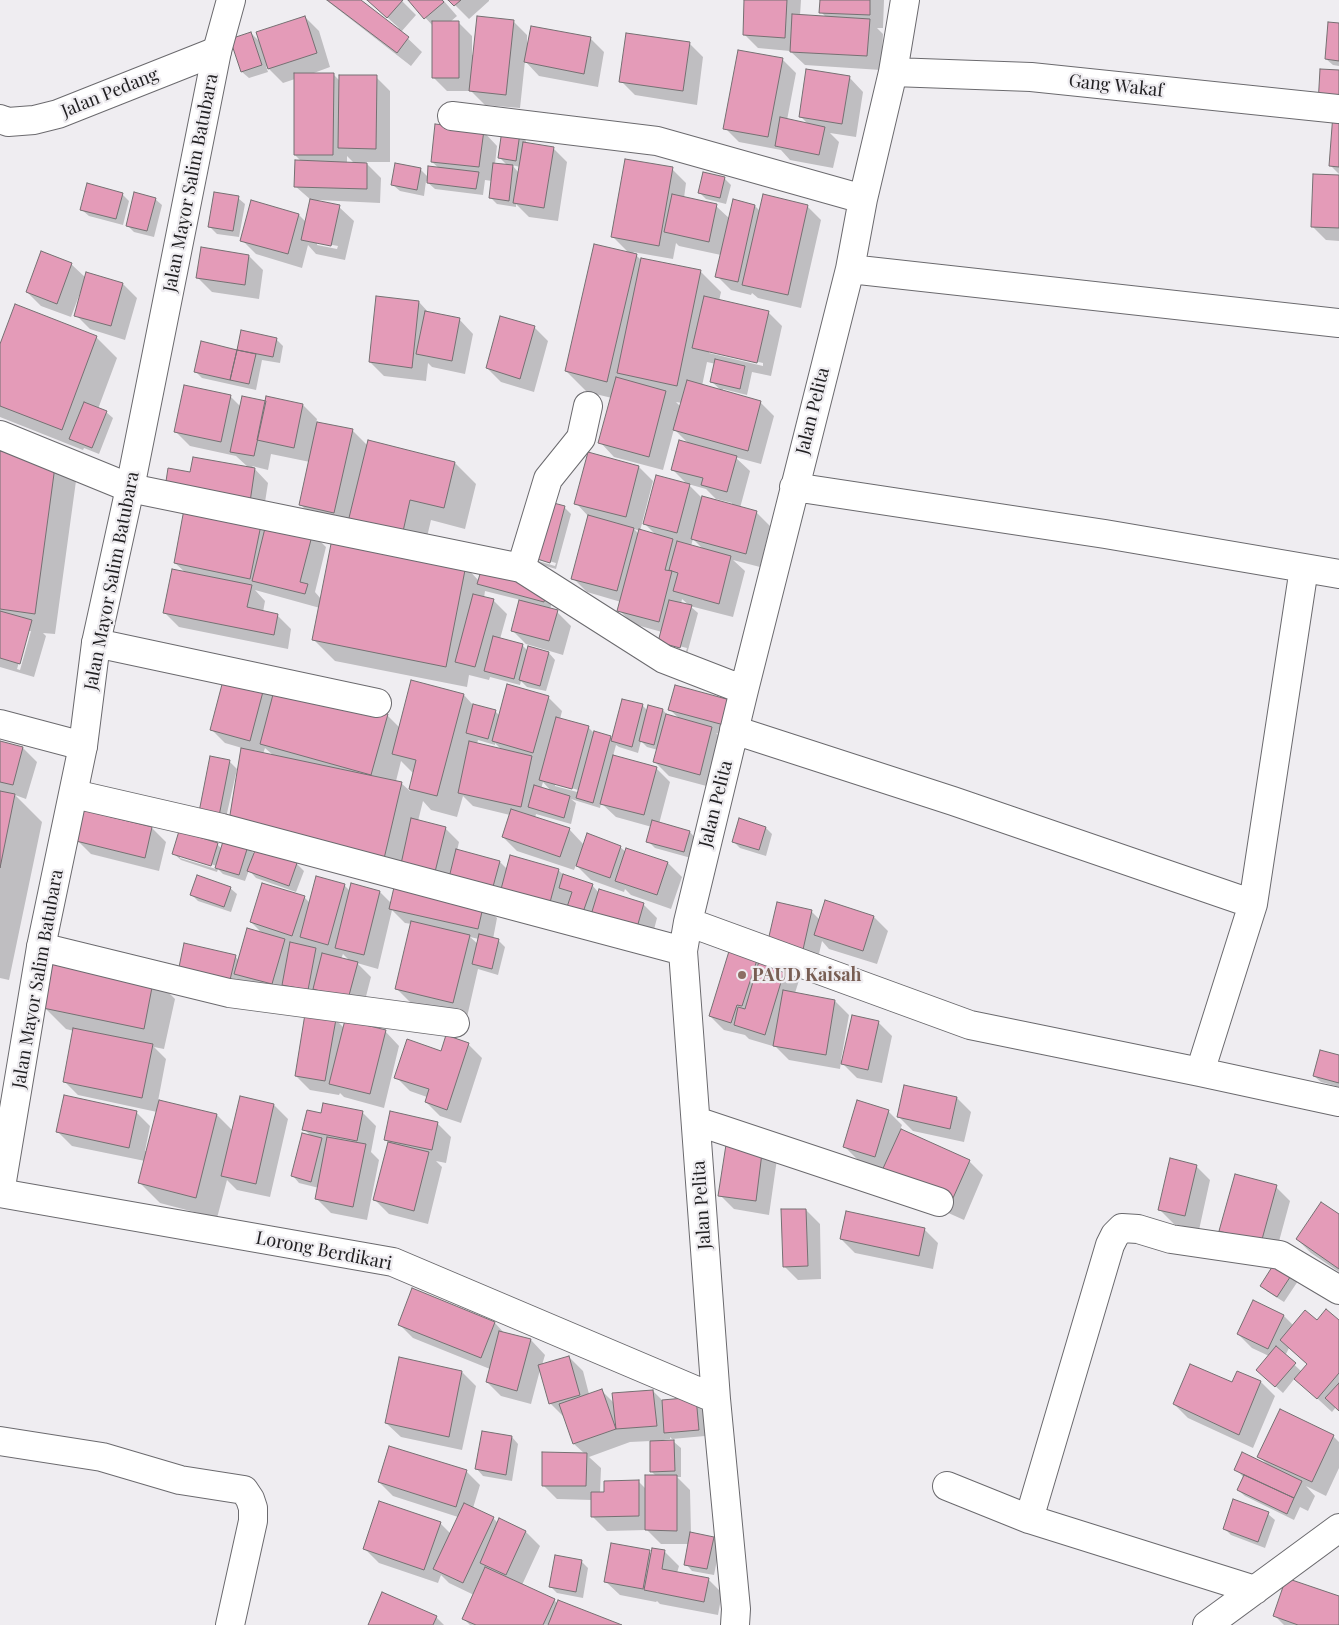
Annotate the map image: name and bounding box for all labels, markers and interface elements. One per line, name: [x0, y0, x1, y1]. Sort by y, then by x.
street label: Jalan Pedang: [58, 64, 162, 122]
street label: Gang Wakaf: [1068, 70, 1164, 102]
street label: Jalan Mayor Salim Batubara: [159, 72, 223, 294]
street label: Jalan Pelita: [792, 365, 834, 457]
street label: Jalan Mayor Salim Batubara: [80, 470, 144, 692]
street label: Jalan Pelita: [695, 758, 737, 850]
street label: Jalan Mayor Salim Batubara: [8, 868, 68, 1090]
place label: PAUD Kaisah: [752, 964, 862, 986]
marker: PAUD Kaisah: [736, 969, 748, 981]
street label: Jalan Pelita: [688, 1160, 716, 1250]
street label: Lorong Berdikari: [254, 1227, 394, 1275]

